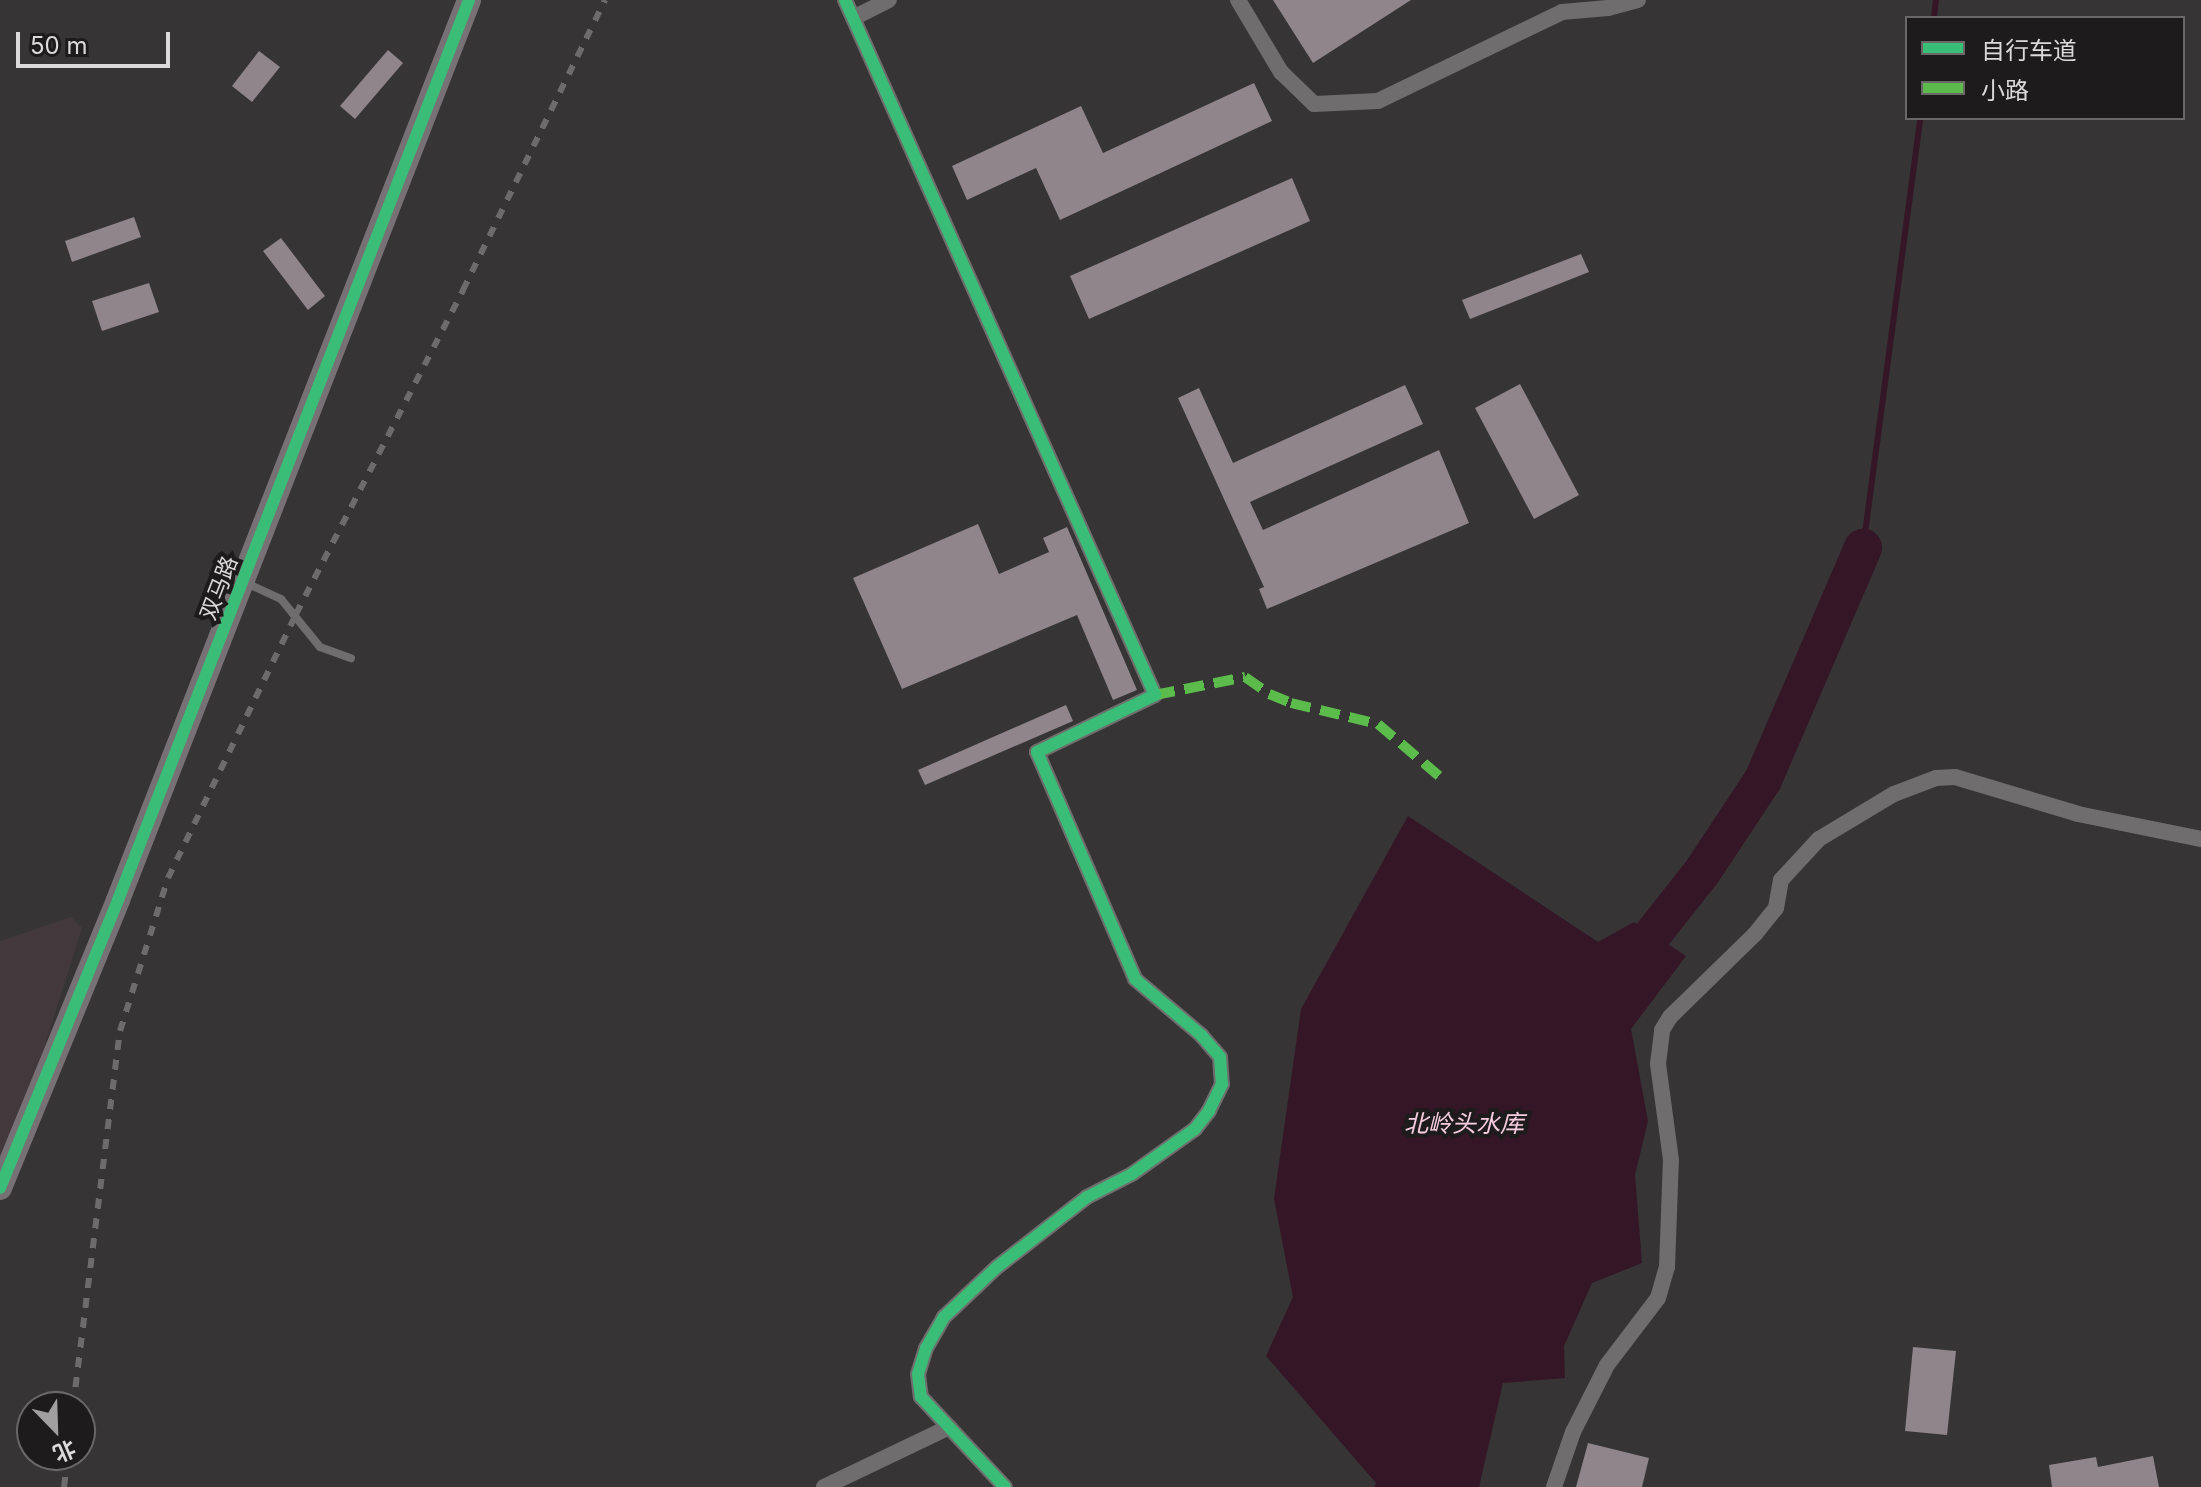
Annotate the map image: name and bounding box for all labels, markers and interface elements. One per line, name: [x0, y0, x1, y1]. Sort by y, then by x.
scale bar: [20, 16, 174, 66]
legend: [1905, 16, 2185, 120]
text: 50 m: [30, 31, 88, 60]
text: 自行车道: [1981, 36, 2077, 65]
text: 小路: [1981, 76, 2029, 105]
street label: 双马路: [195, 552, 243, 624]
water label: 北岭头水库: [1404, 1110, 1524, 1138]
north arrow: [16, 1391, 96, 1471]
text: 北: [49, 1435, 80, 1468]

